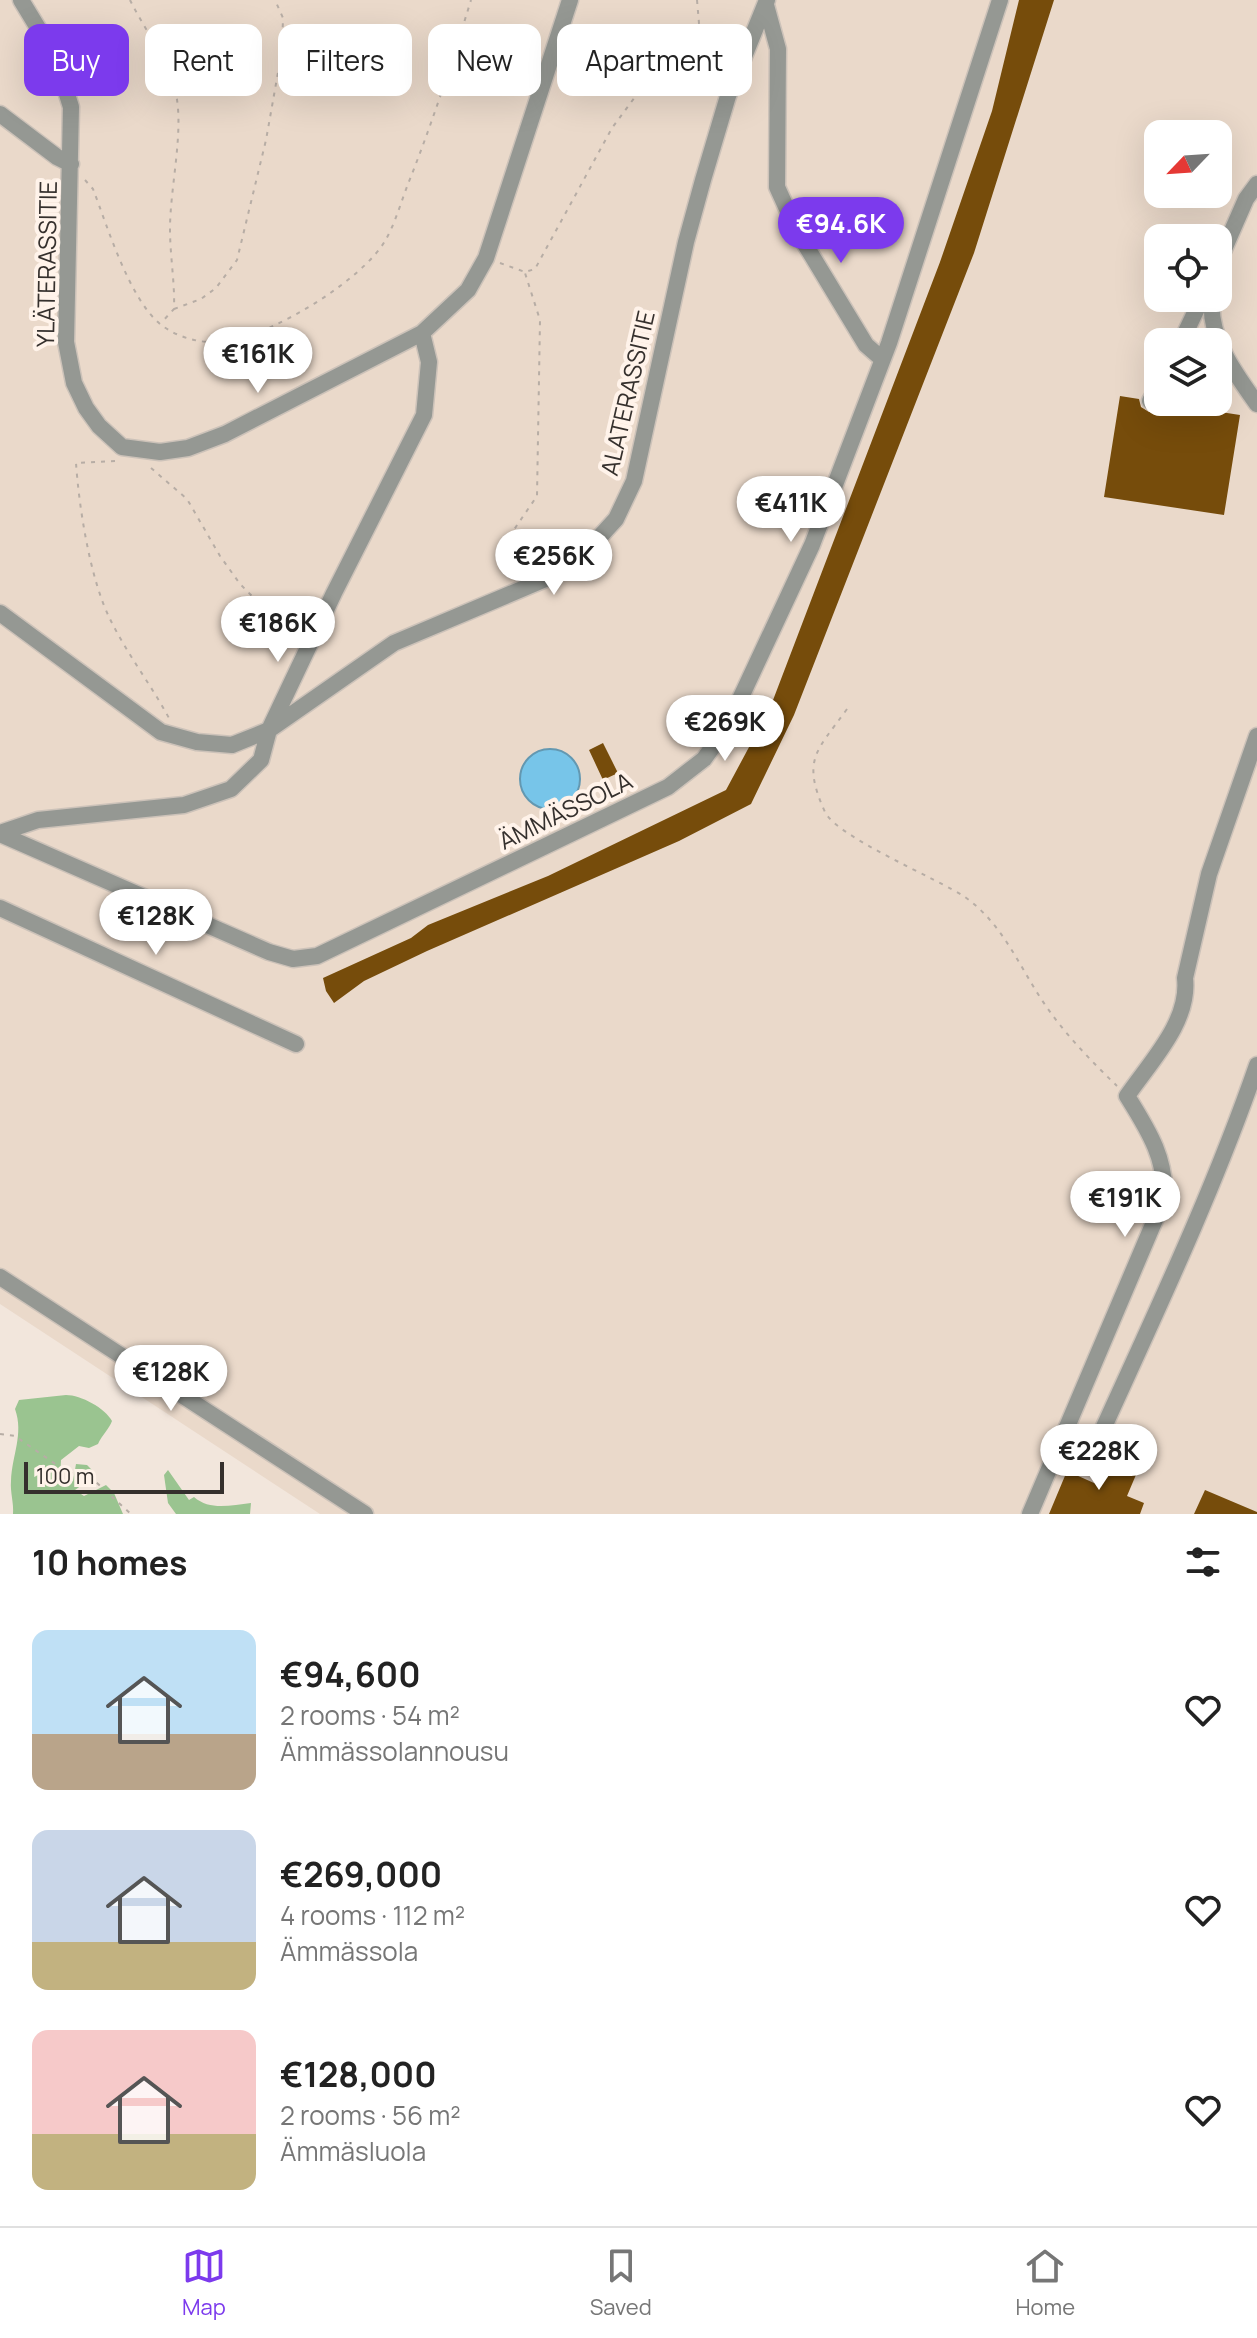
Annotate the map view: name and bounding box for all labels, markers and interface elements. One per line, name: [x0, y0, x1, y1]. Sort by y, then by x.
chip: Buy: [24, 24, 129, 96]
chip: Rent: [145, 24, 262, 96]
chip: Filters: [278, 24, 412, 96]
chip: New: [428, 24, 541, 96]
chip: Apartment: [557, 24, 752, 96]
north arrow: [1144, 120, 1232, 208]
map controls: [1144, 120, 1232, 416]
street label: YLÄTERASSITIE: [28, 181, 64, 347]
pin: €94.6K: [776, 197, 906, 265]
text: €94.6K: [796, 205, 886, 241]
button: locate: [1144, 224, 1232, 312]
street label: ALATERASSITIE: [592, 307, 662, 479]
pin: €161K: [202, 327, 314, 395]
button: layers: [1144, 328, 1232, 416]
text: €161K: [221, 335, 295, 371]
pin: €411K: [735, 476, 847, 544]
text: €411K: [755, 484, 827, 520]
pin: €256K: [498, 529, 610, 597]
text: €256K: [513, 537, 595, 573]
pin: €186K: [222, 596, 334, 664]
text: €186K: [239, 604, 317, 640]
pin: €269K: [669, 695, 781, 763]
text: €269K: [684, 703, 766, 739]
street label: ÄMMÄSSOLA: [493, 763, 637, 857]
pin: €128K: [100, 889, 212, 957]
text: €128K: [117, 897, 195, 933]
pin: €191K: [1069, 1171, 1181, 1239]
text: €191K: [1088, 1179, 1162, 1215]
pin: €128K: [115, 1345, 227, 1413]
text: €128K: [132, 1353, 210, 1389]
pin: €228K: [1043, 1424, 1155, 1492]
text: €228K: [1058, 1432, 1140, 1468]
scale bar: [24, 1458, 224, 1494]
text: 100 m: [36, 1461, 94, 1491]
text: 10 homes: [32, 1539, 188, 1585]
icon: filters: [1181, 1540, 1225, 1584]
text: €94,600: [280, 1651, 421, 1697]
icon: home: [96, 1662, 192, 1758]
icon: heart: [1181, 1688, 1225, 1732]
text: 2 rooms · 54 m²: [280, 1697, 460, 1733]
text: Ämmässolannousu: [280, 1733, 509, 1769]
text: €269,000: [280, 1851, 442, 1897]
icon: home: [96, 1862, 192, 1958]
icon: heart: [1181, 1888, 1225, 1932]
text: 4 rooms · 112 m²: [280, 1897, 465, 1933]
text: Ämmässola: [280, 1933, 418, 1969]
text: €128,000: [280, 2051, 437, 2097]
icon: home: [96, 2062, 192, 2158]
icon: heart: [1181, 2088, 1225, 2132]
text: 2 rooms · 56 m²: [280, 2097, 461, 2133]
text: Ämmäsluola: [280, 2133, 426, 2169]
tab: Map: [182, 2244, 226, 2322]
tab: Saved: [590, 2244, 652, 2322]
tab: Home: [1016, 2244, 1075, 2322]

